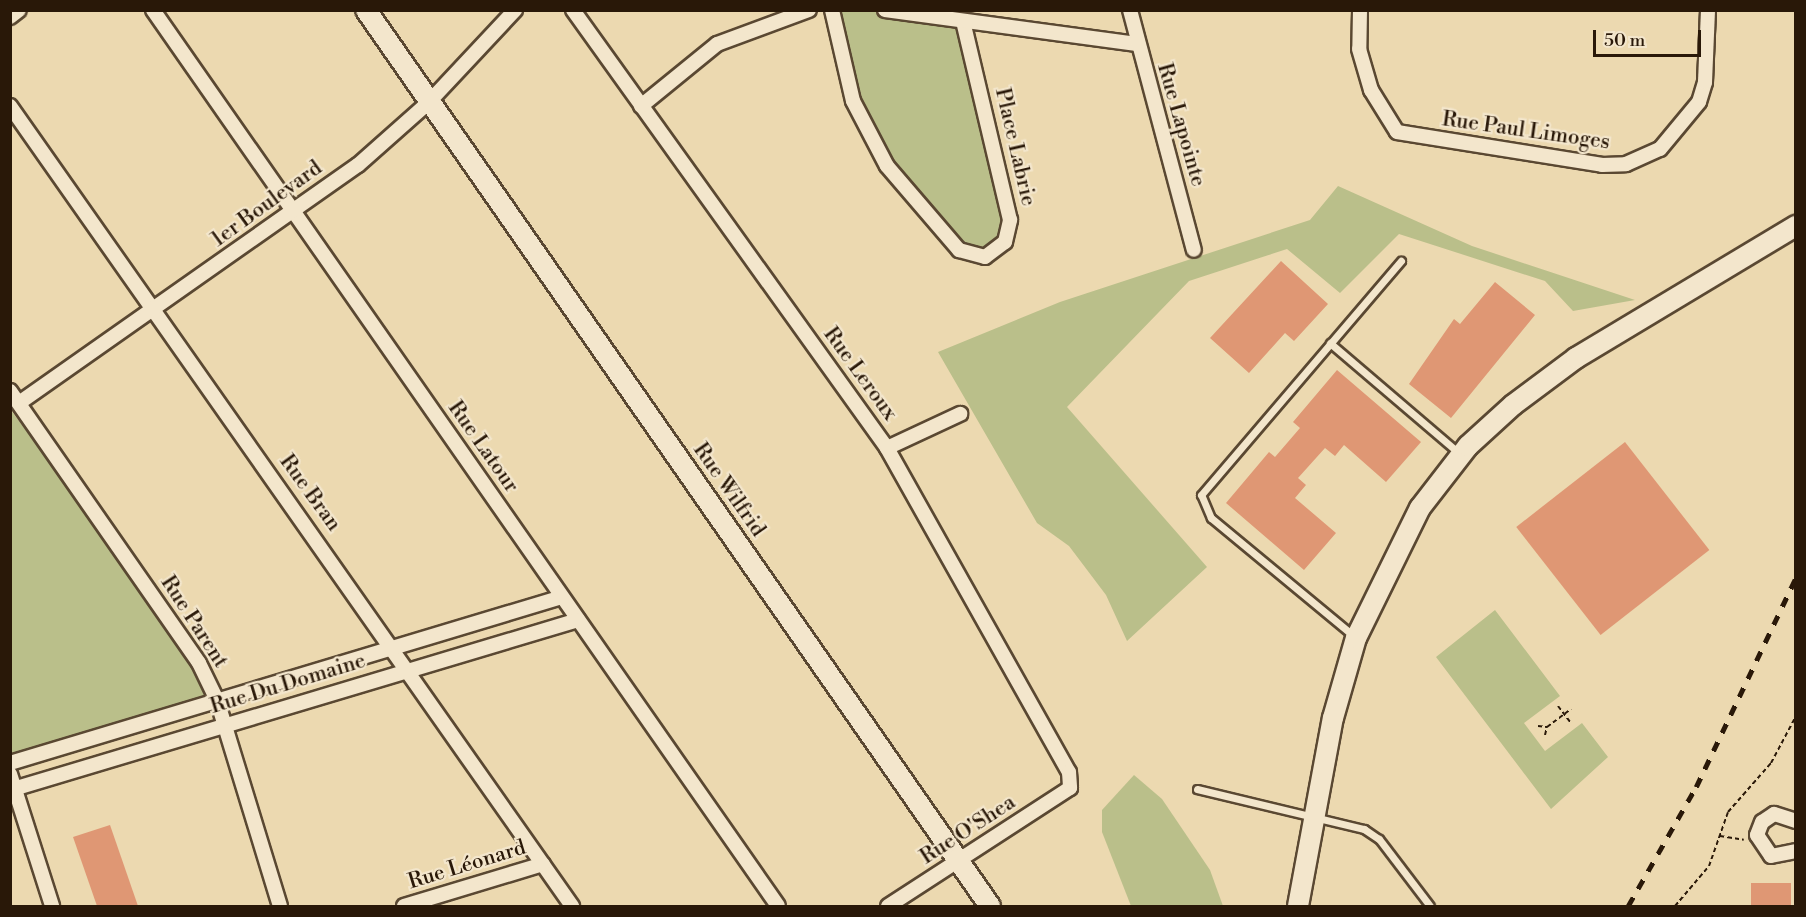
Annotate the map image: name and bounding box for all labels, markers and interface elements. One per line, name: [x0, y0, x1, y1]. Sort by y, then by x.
scale bar: [1596, 18, 1704, 56]
text: 50 m: [1604, 29, 1645, 52]
street label: Rue Lapointe: [1151, 60, 1211, 190]
street label: Place Labrie: [989, 86, 1041, 208]
street label: Rue Paul Limoges: [1440, 107, 1612, 155]
street label: 1er Boulevard: [207, 156, 327, 252]
street label: Rue Leroux: [818, 322, 902, 426]
street label: Rue Latour: [442, 396, 524, 498]
street label: Rue Wilfrid: [687, 438, 771, 542]
street label: Rue Bran: [274, 450, 346, 536]
street label: Rue Parent: [155, 571, 233, 673]
street label: Rue Du Domaine: [207, 648, 369, 720]
street label: Rue O'Shea: [916, 790, 1020, 870]
street label: Rue Léonard: [405, 835, 529, 895]

